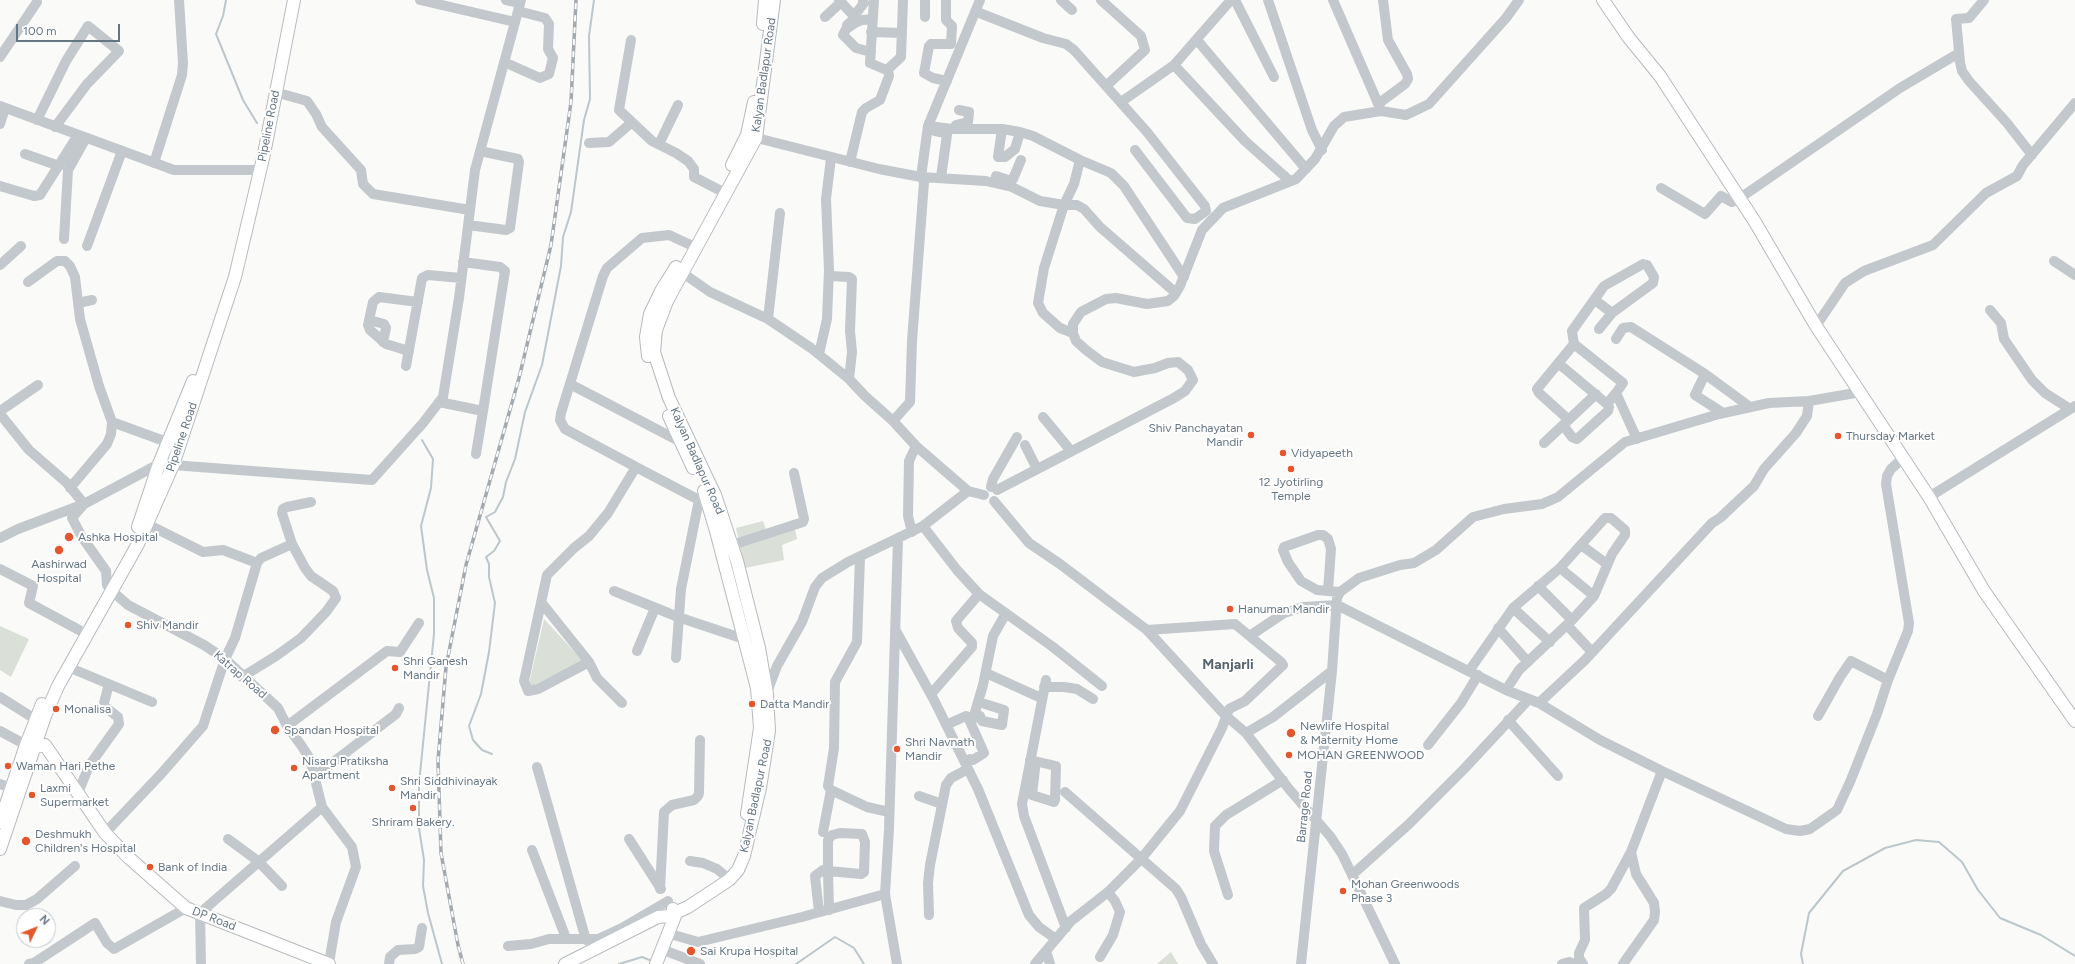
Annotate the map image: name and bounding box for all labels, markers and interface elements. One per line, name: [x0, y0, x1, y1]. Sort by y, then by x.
scale bar: [18, 16, 122, 42]
street label: Kalyan Badlapur Road: [749, 17, 779, 133]
text: 100 m: [23, 24, 57, 38]
street label: Pipeline Road: [255, 89, 283, 163]
street label: Pipeline Road: [163, 400, 201, 474]
street label: Kalyan Badlapur Road: [667, 405, 727, 517]
place label: Shiv Panchayatan Mandir: [1148, 421, 1243, 449]
place label: Thursday Market: [1846, 429, 1935, 443]
marker: Shiv Panchayatan Mandir: [1246, 430, 1256, 440]
marker: Thursday Market: [1833, 431, 1843, 441]
place label: Vidyapeeth: [1291, 446, 1353, 460]
marker: Vidyapeeth: [1278, 448, 1288, 458]
marker: 12 Jyotirling Temple: [1286, 464, 1296, 474]
place label: 12 Jyotirling Temple: [1259, 475, 1323, 503]
place label: Ashka Hospital: [78, 530, 158, 544]
marker: Ashka Hospital: [63, 531, 75, 543]
marker: Aashirwad Hospital: [53, 544, 65, 556]
place label: Aashirwad Hospital: [31, 557, 87, 585]
place label: Hanuman Mandir: [1238, 602, 1329, 616]
marker: Hanuman Mandir: [1225, 604, 1235, 614]
place label: Shiv Mandir: [136, 618, 199, 632]
marker: Shiv Mandir: [123, 620, 133, 630]
street label: Katrap Road: [210, 648, 270, 702]
place label: Shri Ganesh Mandir: [403, 654, 468, 682]
district label: Manjarli: [1202, 657, 1254, 673]
marker: Shri Ganesh Mandir: [390, 663, 400, 673]
place label: Datta Mandir: [760, 697, 829, 711]
marker: Datta Mandir: [747, 699, 757, 709]
place label: Monalisa: [64, 702, 111, 716]
marker: Monalisa: [51, 704, 61, 714]
place label: Newlife Hospital & Maternity Home: [1300, 719, 1398, 747]
place label: Spandan Hospital: [284, 723, 379, 737]
marker: Spandan Hospital: [269, 724, 281, 736]
marker: Newlife Hospital & Maternity Home: [1285, 727, 1297, 739]
place label: Shri Navnath Mandir: [905, 735, 974, 763]
street label: Kalyan Badlapur Road: [737, 738, 775, 854]
marker: Shri Navnath Mandir: [892, 744, 902, 754]
place label: MOHAN GREENWOOD: [1297, 748, 1424, 762]
marker: MOHAN GREENWOOD: [1284, 750, 1294, 760]
place label: Nisarg Pratiksha Apartment: [302, 754, 388, 782]
place label: Waman Hari Pethe: [16, 759, 115, 773]
marker: Waman Hari Pethe: [3, 761, 13, 771]
marker: Nisarg Pratiksha Apartment: [289, 763, 299, 773]
street label: Barrage Road: [1294, 771, 1316, 843]
place label: Shri Siddhivinayak Mandir: [400, 774, 497, 802]
place label: Laxmi Supermarket: [40, 781, 109, 809]
marker: Shri Siddhivinayak Mandir: [387, 783, 397, 793]
marker: Laxmi Supermarket: [27, 790, 37, 800]
marker: Shriram Bakery.: [408, 803, 418, 813]
place label: Shriram Bakery.: [372, 815, 454, 829]
place label: Deshmukh Children's Hospital: [35, 827, 136, 855]
marker: Deshmukh Children's Hospital: [20, 835, 32, 847]
place label: Bank of India: [158, 860, 227, 874]
marker: Bank of India: [145, 862, 155, 872]
place label: Mohan Greenwoods Phase 3: [1351, 877, 1459, 905]
marker: Mohan Greenwoods Phase 3: [1338, 886, 1348, 896]
street label: DP Road: [190, 904, 238, 934]
north arrow: [16, 908, 56, 948]
text: N: [37, 913, 52, 928]
place label: Sai Krupa Hospital: [700, 944, 798, 958]
marker: Sai Krupa Hospital: [685, 945, 697, 957]

